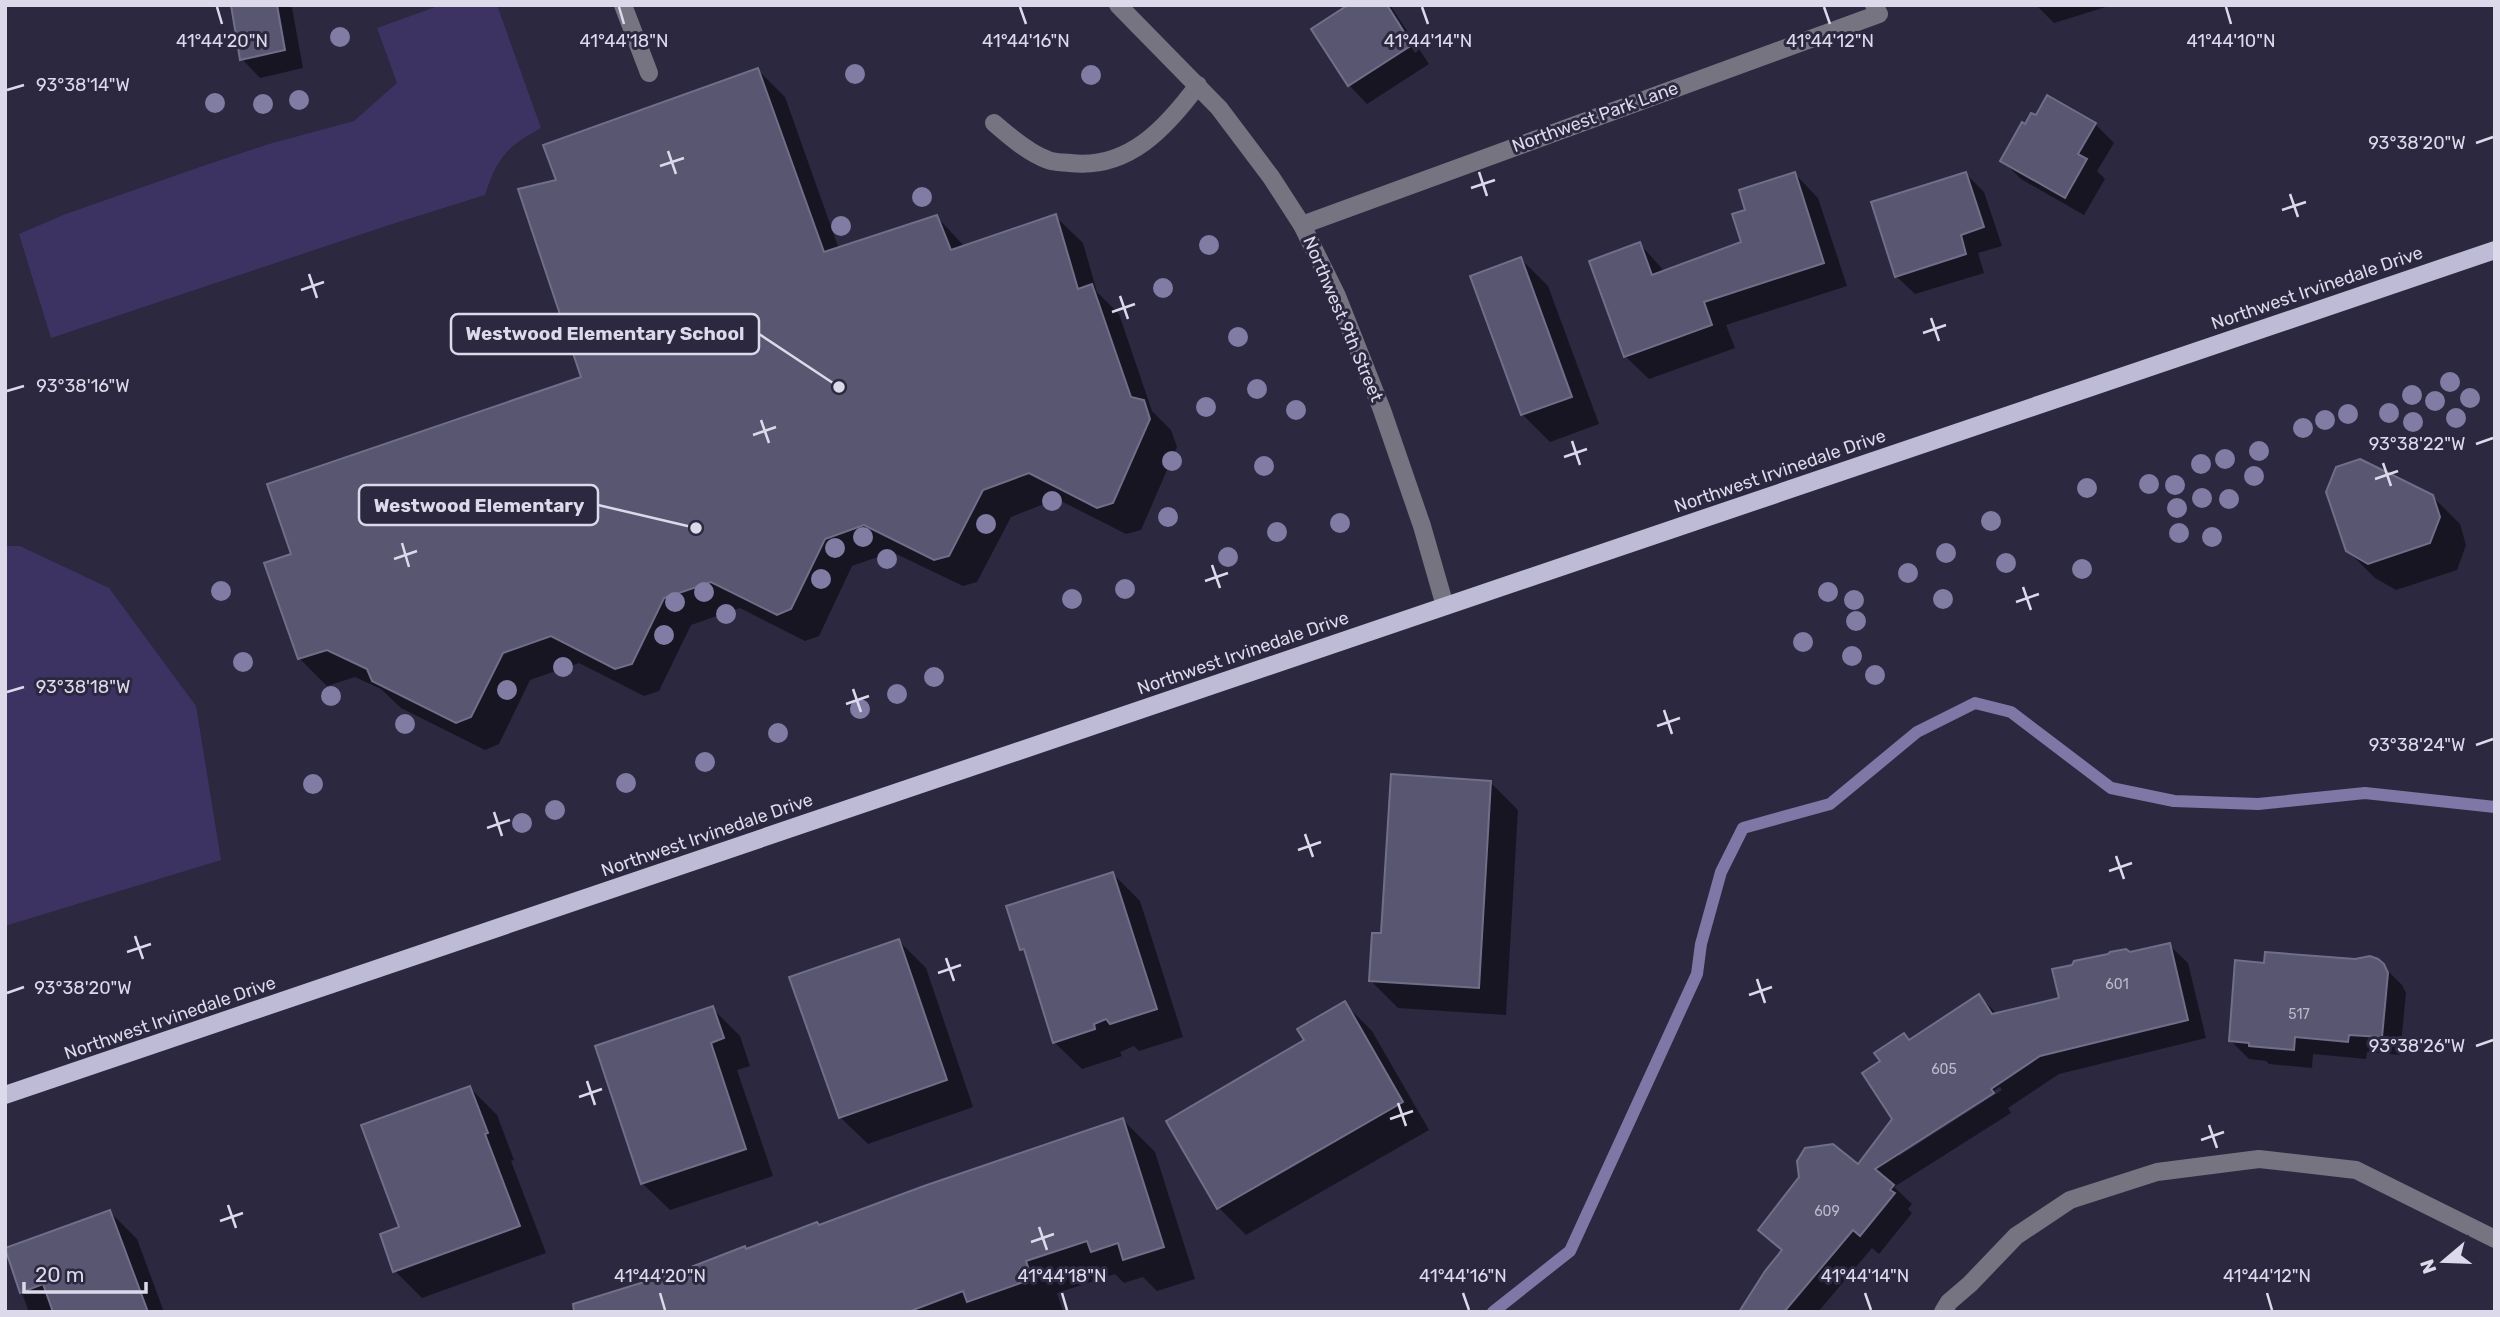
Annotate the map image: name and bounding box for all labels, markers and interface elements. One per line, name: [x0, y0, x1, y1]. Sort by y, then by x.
text: 41°44'20"N: [176, 30, 268, 52]
text: 41°44'18"N: [580, 30, 669, 52]
text: 41°44'16"N: [982, 30, 1070, 52]
text: 41°44'14"N: [1384, 30, 1472, 52]
text: 41°44'12"N: [1786, 30, 1874, 52]
text: 41°44'10"N: [2187, 30, 2275, 52]
text: 93°38'14"W: [36, 74, 130, 96]
street label: Northwest Park Lane: [1509, 77, 1681, 157]
text: 93°38'20"W: [2368, 132, 2466, 154]
street label: Northwest 9th Street: [1298, 233, 1388, 405]
street label: Northwest Irvinedale Drive: [2208, 241, 2426, 335]
callout: Westwood Elementary School: [451, 314, 759, 354]
text: Westwood Elementary School: [465, 322, 745, 345]
text: 93°38'16"W: [36, 375, 130, 397]
street label: Northwest Irvinedale Drive: [1671, 424, 1889, 518]
text: 93°38'22"W: [2369, 433, 2465, 455]
callout: Westwood Elementary: [359, 485, 598, 525]
text: Westwood Elementary: [374, 494, 585, 517]
street label: Northwest Irvinedale Drive: [1134, 606, 1352, 700]
text: 93°38'18"W: [36, 676, 130, 698]
text: 93°38'24"W: [2369, 734, 2465, 756]
street label: Northwest Irvinedale Drive: [598, 788, 816, 882]
street label: Northwest Irvinedale Drive: [61, 971, 279, 1065]
house number: 601: [2105, 976, 2129, 993]
text: 93°38'20"W: [34, 977, 132, 999]
house number: 517: [2288, 1006, 2310, 1023]
text: 93°38'26"W: [2369, 1035, 2465, 1057]
house number: 605: [1931, 1061, 1957, 1078]
house number: 609: [1814, 1203, 1840, 1220]
north arrow: [2409, 1226, 2479, 1296]
scale bar: [24, 1250, 147, 1294]
text: N: [2415, 1256, 2441, 1277]
text: 20 m: [35, 1262, 84, 1287]
text: 41°44'20"N: [614, 1265, 706, 1287]
text: 41°44'18"N: [1018, 1265, 1107, 1287]
text: 41°44'16"N: [1419, 1265, 1507, 1287]
text: 41°44'14"N: [1821, 1265, 1909, 1287]
text: 41°44'12"N: [2223, 1265, 2311, 1287]

